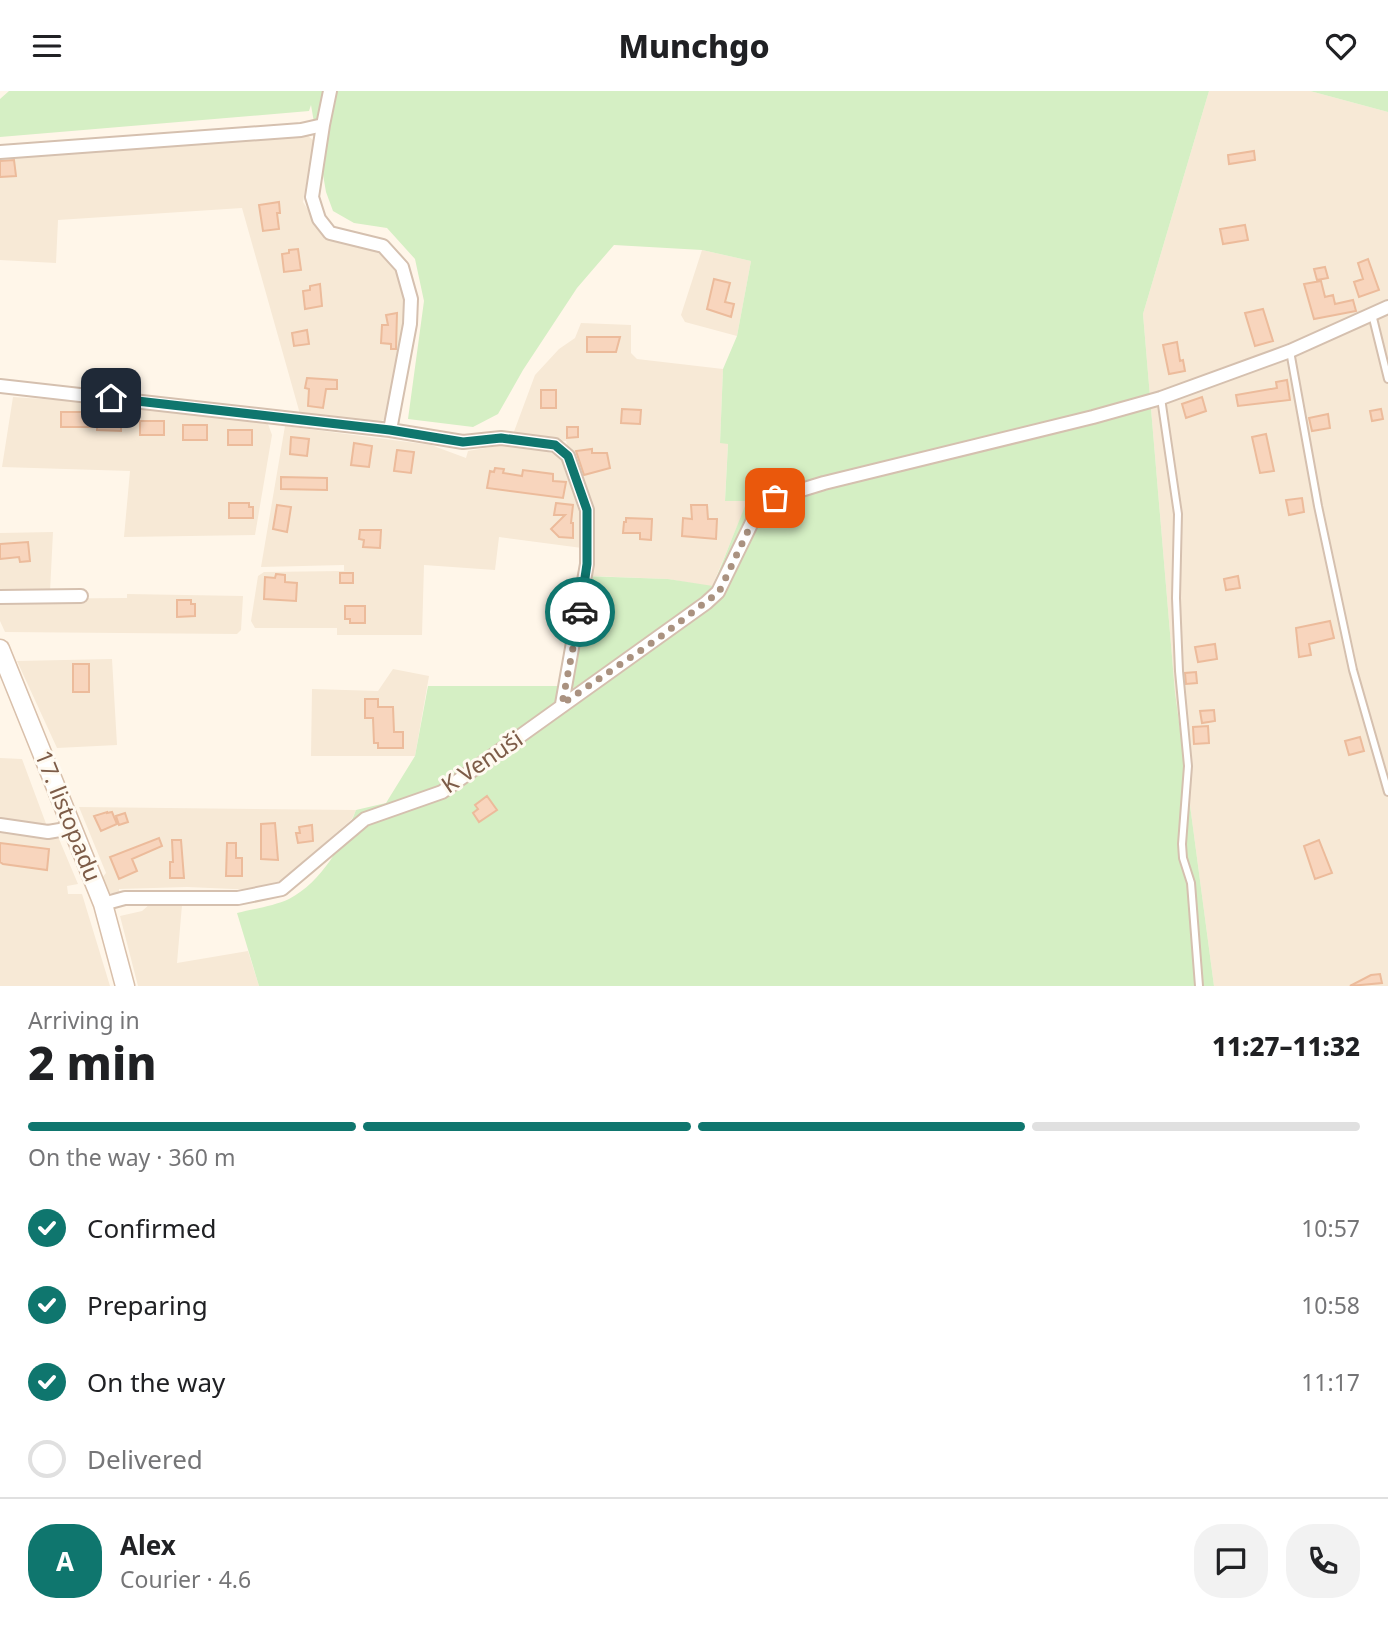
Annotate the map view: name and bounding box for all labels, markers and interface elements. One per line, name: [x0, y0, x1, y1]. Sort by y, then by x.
text: Munchgo: [618, 24, 770, 67]
icon: menu: [28, 27, 66, 65]
icon: heart: [1322, 27, 1360, 65]
pin: [81, 368, 141, 428]
icon: home: [92, 379, 130, 417]
pin: [745, 468, 805, 528]
icon: bag: [756, 479, 794, 517]
courier: [545, 577, 615, 647]
icon: car: [561, 593, 599, 631]
street label: K Venuši: [434, 722, 528, 800]
street label: 17. listopadu: [28, 745, 110, 886]
text: Arriving in: [28, 1004, 140, 1036]
text: 11:27–11:32: [1212, 1028, 1360, 1064]
text: 2 min: [28, 1031, 157, 1093]
text: On the way · 360 m: [28, 1141, 235, 1173]
icon: check: [28, 1209, 66, 1247]
text: Confirmed: [87, 1210, 217, 1246]
text: 10:57: [1301, 1212, 1360, 1244]
icon: check: [28, 1286, 66, 1324]
text: Preparing: [87, 1287, 208, 1323]
text: 10:58: [1301, 1289, 1360, 1321]
icon: check: [28, 1363, 66, 1401]
text: On the way: [87, 1364, 225, 1400]
text: 11:17: [1301, 1366, 1360, 1398]
text: Delivered: [87, 1441, 203, 1477]
button: chat: [1194, 1524, 1268, 1598]
button: phone: [1286, 1524, 1360, 1598]
text: Alex: [120, 1527, 176, 1563]
text: A: [56, 1543, 74, 1579]
text: Courier · 4.6: [120, 1563, 251, 1595]

